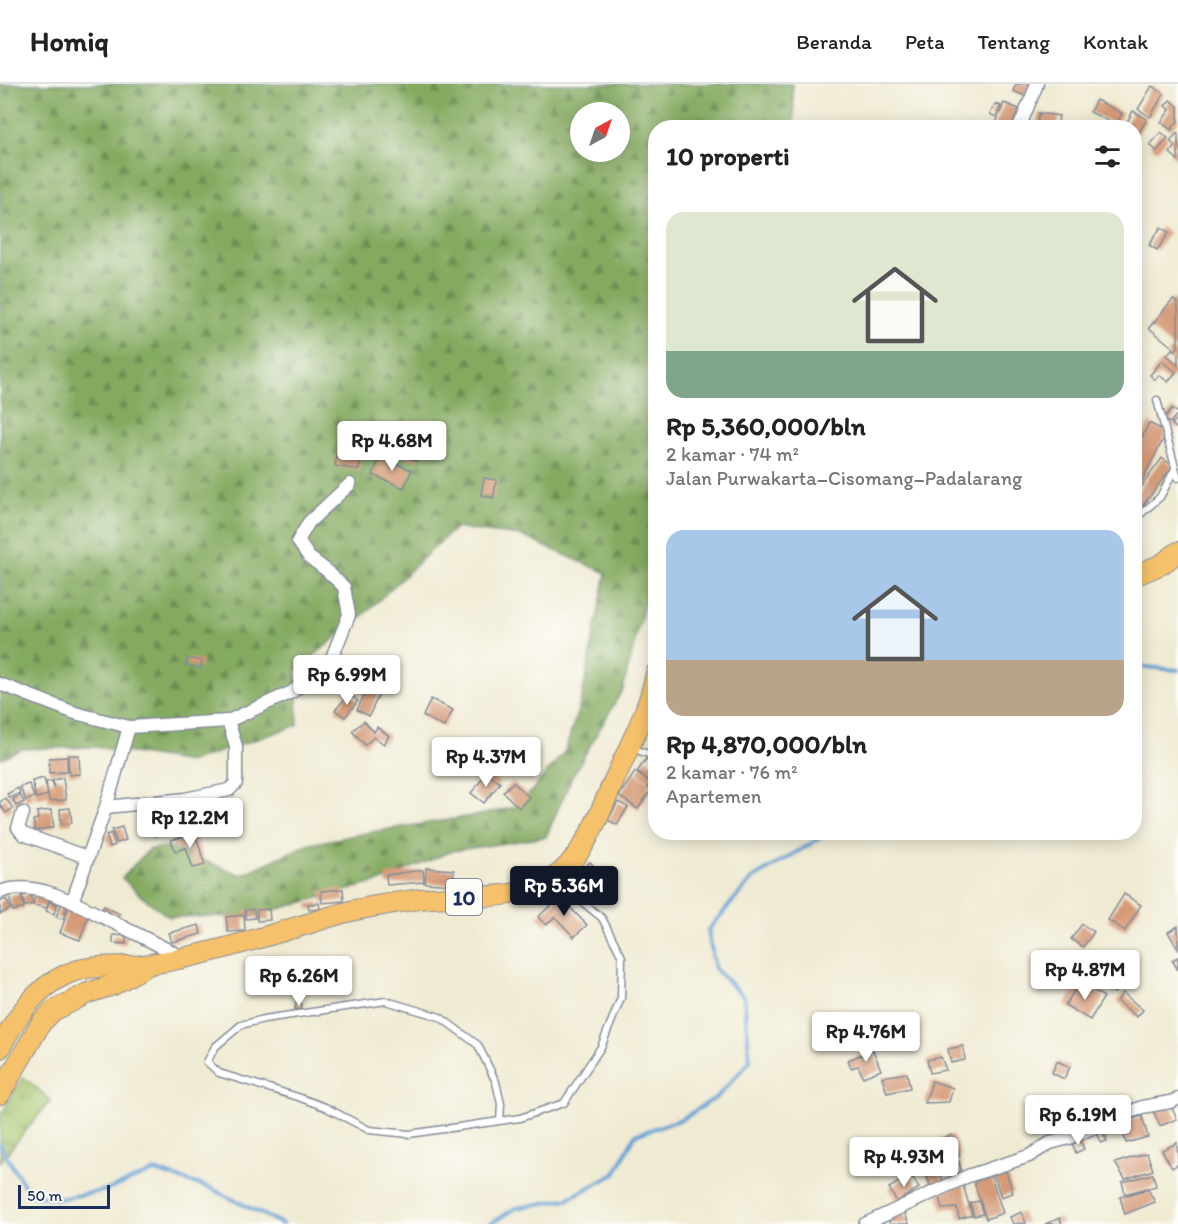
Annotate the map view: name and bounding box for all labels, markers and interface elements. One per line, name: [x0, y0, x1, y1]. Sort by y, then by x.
text: Homiq: [30, 24, 109, 58]
text: Beranda: [796, 29, 872, 54]
text: Peta: [905, 29, 945, 54]
text: Tentang: [978, 29, 1050, 54]
text: Kontak: [1083, 29, 1148, 54]
north arrow: [570, 102, 630, 162]
map controls: [570, 102, 630, 162]
text: 10 properti: [666, 140, 790, 172]
icon: filters: [1091, 140, 1124, 173]
icon: home: [841, 251, 949, 359]
text: Rp 5,360,000/bln: [666, 410, 866, 442]
pin: Rp 4.68M: [330, 421, 454, 472]
text: Rp 4.68M: [351, 428, 433, 452]
text: 2 kamar · 74 m²: [666, 442, 799, 466]
text: Jalan Purwakarta–Cisomang–Padalarang: [666, 466, 1022, 490]
icon: home: [841, 569, 949, 677]
pin: Rp 6.99M: [285, 655, 409, 706]
text: Rp 6.99M: [307, 662, 387, 686]
text: Rp 4,870,000/bln: [666, 728, 867, 760]
pin: Rp 4.37M: [424, 737, 548, 788]
text: Rp 4.37M: [446, 744, 526, 768]
text: 2 kamar · 76 m²: [666, 760, 798, 784]
text: Apartemen: [666, 784, 761, 808]
pin: Rp 12.2M: [128, 798, 252, 849]
text: Rp 12.2M: [151, 805, 229, 829]
pin: Rp 5.36M: [502, 866, 626, 917]
text: Rp 5.36M: [524, 873, 604, 897]
road number: 10: [446, 879, 482, 915]
pin: Rp 4.87M: [1023, 950, 1147, 1001]
pin: Rp 6.26M: [237, 956, 361, 1007]
text: Rp 4.87M: [1045, 957, 1125, 981]
text: Rp 6.26M: [259, 963, 339, 987]
pin: Rp 4.76M: [804, 1012, 928, 1063]
text: Rp 4.76M: [826, 1019, 906, 1043]
pin: Rp 6.19M: [1016, 1095, 1140, 1146]
text: Rp 6.19M: [1039, 1102, 1117, 1126]
pin: Rp 4.93M: [842, 1137, 966, 1188]
text: Rp 4.93M: [863, 1144, 945, 1168]
scale bar: [18, 1182, 110, 1210]
text: 50 m: [27, 1186, 62, 1205]

